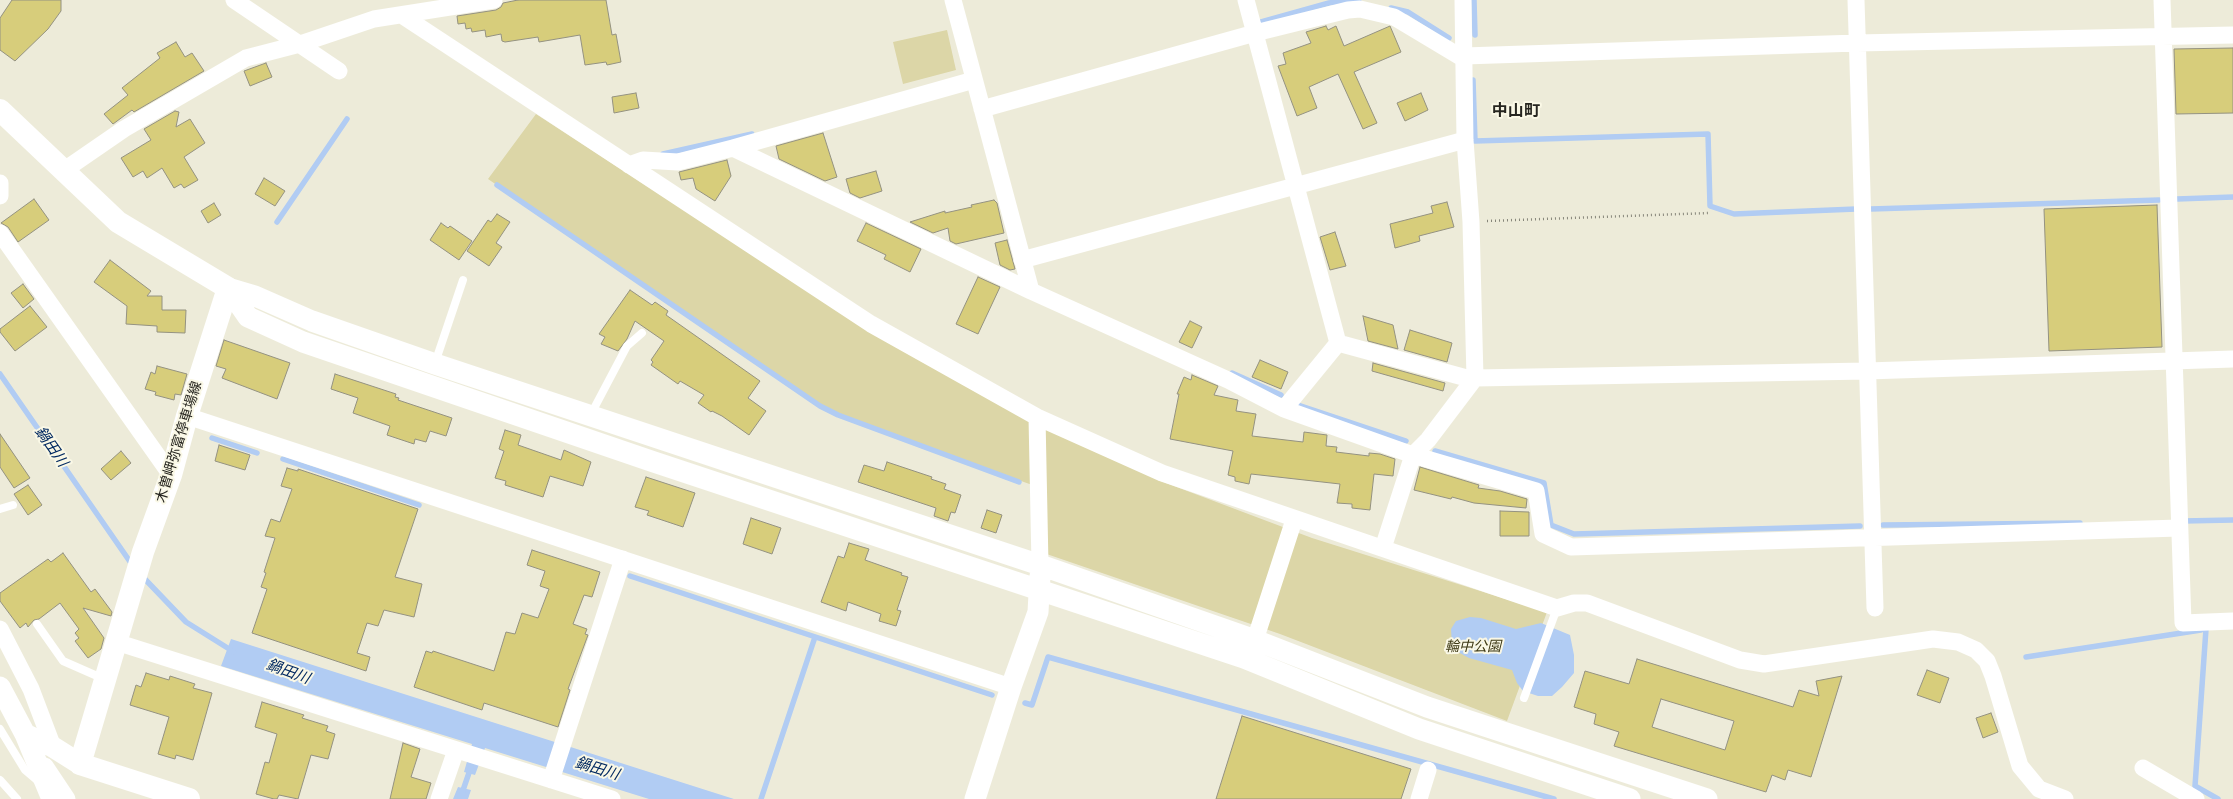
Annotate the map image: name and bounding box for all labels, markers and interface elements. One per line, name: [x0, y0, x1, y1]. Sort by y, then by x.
district label: 中山町: [1492, 101, 1540, 121]
street label: 木曽岬弥富停車場線: [153, 379, 205, 505]
water label: 鍋田川: [31, 423, 71, 471]
park label: 輪中公園: [1445, 639, 1501, 655]
water label: 鍋田川: [264, 656, 312, 688]
water label: 鍋田川: [573, 754, 621, 784]

